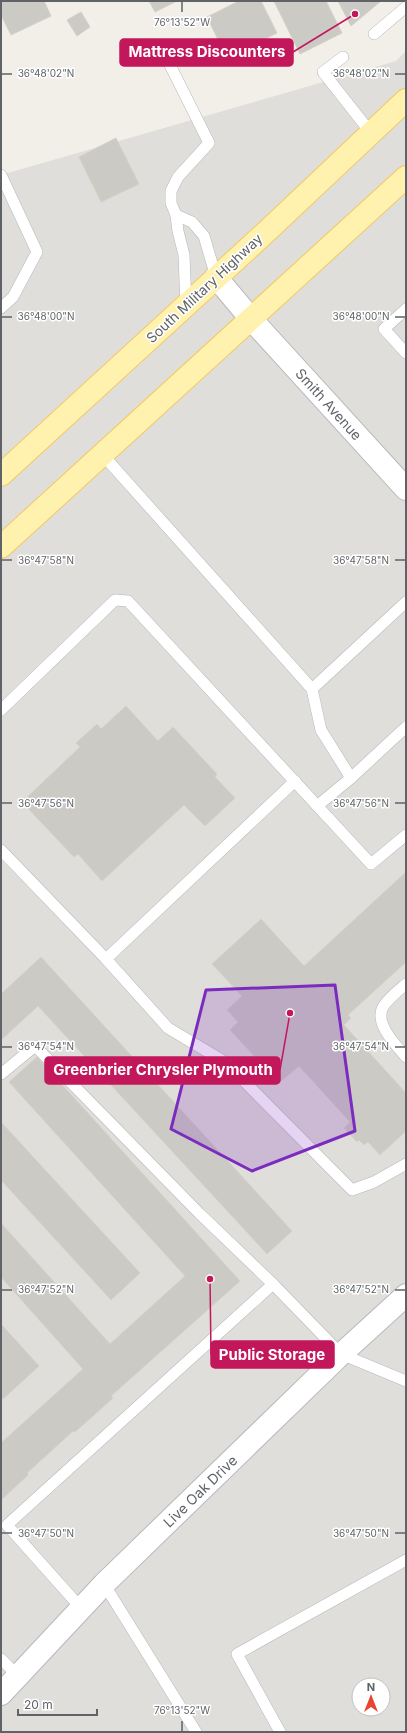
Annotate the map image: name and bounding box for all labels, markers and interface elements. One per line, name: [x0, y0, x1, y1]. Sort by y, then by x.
text: 76°13'52"W: [154, 16, 210, 28]
callout: Mattress Discounters: [120, 39, 293, 66]
text: Mattress Discounters: [129, 42, 285, 61]
text: 36°48'02"N: [18, 67, 74, 79]
text: 36°48'02"N: [333, 67, 389, 79]
street label: South Military Highway: [142, 230, 266, 346]
text: 36°48'00"N: [18, 310, 74, 322]
text: 36°48'00"N: [333, 310, 389, 322]
street label: Smith Avenue: [292, 365, 366, 443]
text: 36°47'58"N: [18, 554, 74, 566]
text: 36°47'58"N: [333, 554, 389, 566]
text: 36°47'56"N: [18, 797, 74, 809]
text: 36°47'56"N: [333, 797, 389, 809]
text: 36°47'54"N: [18, 1040, 74, 1052]
text: 36°47'54"N: [333, 1040, 389, 1052]
callout: Greenbrier Chrysler Plymouth: [45, 1057, 280, 1084]
text: Greenbrier Chrysler Plymouth: [53, 1060, 273, 1079]
text: 36°47'52"N: [18, 1283, 74, 1295]
text: 36°47'52"N: [333, 1283, 389, 1295]
callout: Public Storage: [211, 1341, 334, 1368]
text: Public Storage: [219, 1345, 325, 1364]
street label: Live Oak Drive: [160, 1452, 240, 1530]
text: 36°47'50"N: [18, 1527, 74, 1539]
text: 36°47'50"N: [333, 1527, 389, 1539]
north arrow: [351, 1677, 391, 1717]
text: N: [367, 1680, 375, 1694]
scale bar: [18, 1691, 97, 1717]
text: 20 m: [24, 1697, 53, 1712]
text: 76°13'52"W: [154, 1704, 210, 1716]

